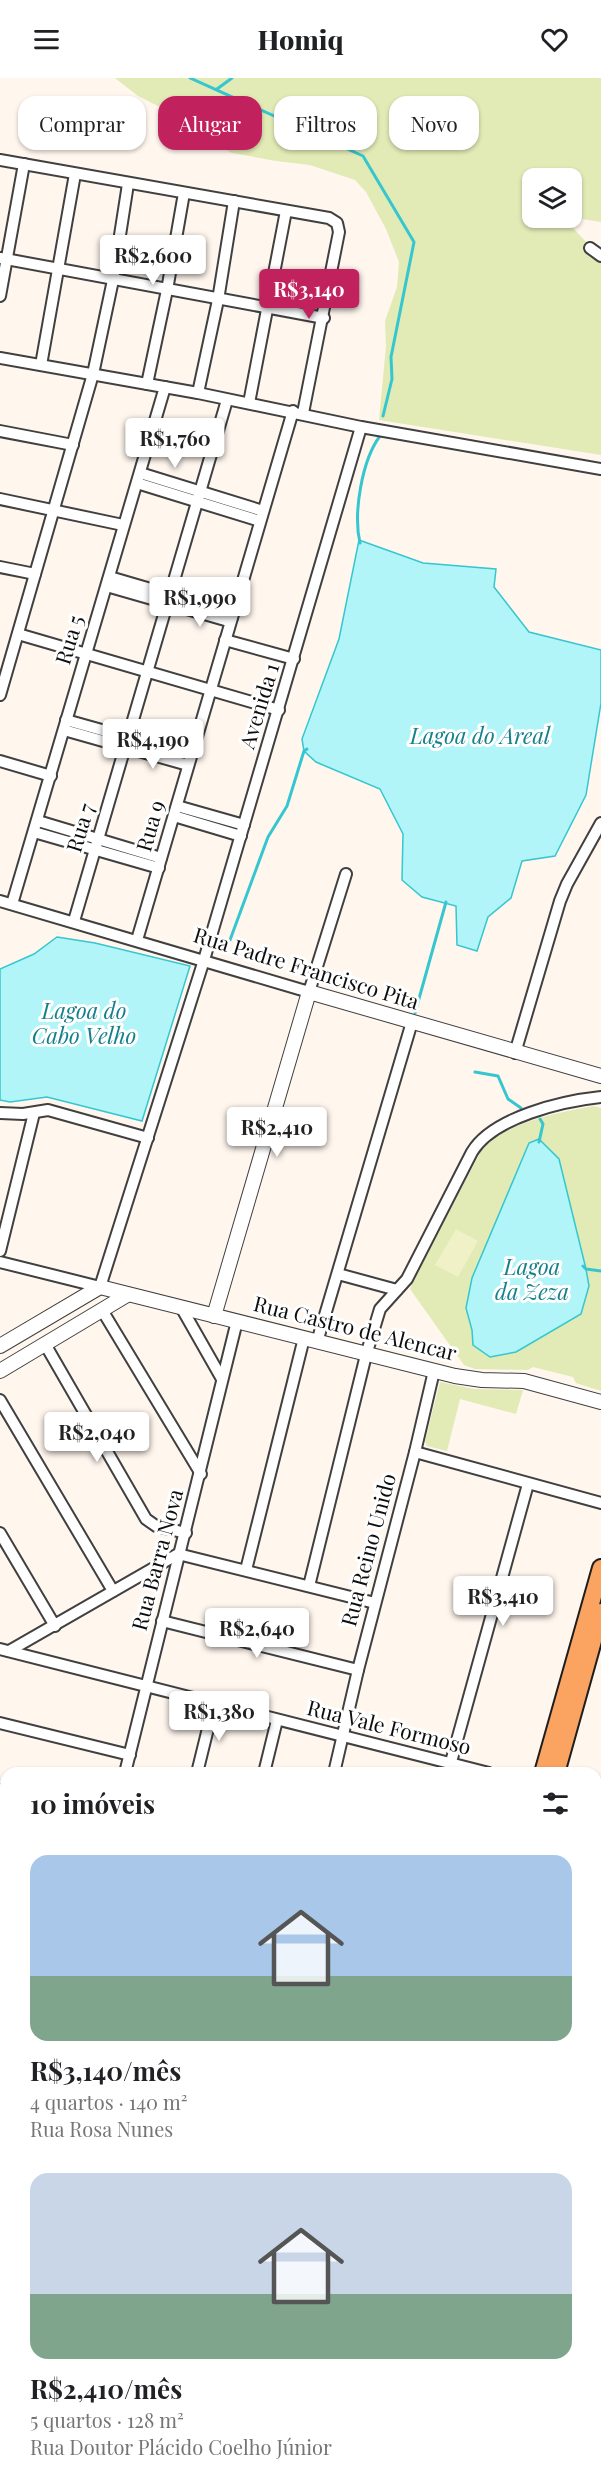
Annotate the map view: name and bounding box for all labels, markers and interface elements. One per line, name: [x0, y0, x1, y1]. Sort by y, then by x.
text: Homiq: [257, 21, 344, 57]
icon: menu: [30, 23, 63, 56]
icon: heart: [538, 23, 571, 56]
chip: Comprar: [18, 96, 146, 150]
chip: Alugar: [158, 96, 262, 150]
chip: Filtros: [274, 96, 377, 150]
chip: Novo: [389, 96, 479, 150]
map controls: [522, 168, 582, 228]
button: layers: [522, 168, 582, 228]
pin: R$2,600: [98, 235, 208, 286]
text: R$2,600: [114, 241, 192, 268]
pin: R$3,140: [254, 269, 364, 320]
text: R$3,140: [273, 275, 345, 302]
pin: R$1,760: [120, 418, 230, 469]
text: R$1,760: [139, 424, 211, 451]
pin: R$1,990: [145, 577, 255, 628]
text: R$1,990: [163, 583, 237, 610]
street label: Rua 5: [47, 611, 89, 667]
street label: Avenida 1: [232, 659, 284, 753]
pin: R$4,190: [98, 719, 208, 770]
water label: Lagoa do Areal: [409, 720, 551, 750]
text: R$4,190: [117, 725, 189, 752]
street label: Rua 9: [128, 797, 170, 854]
street label: Rua 7: [58, 799, 100, 855]
street label: Rua Padre Francisco Pita: [191, 919, 423, 1015]
water label: Lagoa do Cabo Velho: [32, 995, 136, 1050]
pin: R$2,410: [222, 1107, 332, 1158]
text: R$2,410: [241, 1113, 313, 1140]
water label: Lagoa da Zeza: [495, 1251, 569, 1306]
street label: Rua Castro de Alencar: [251, 1288, 460, 1366]
pin: R$2,040: [42, 1412, 152, 1463]
text: R$2,040: [58, 1418, 136, 1445]
street label: Rua Reino Unido: [333, 1470, 401, 1629]
street label: Rua Barra Nova: [124, 1485, 189, 1633]
pin: R$3,410: [448, 1576, 558, 1627]
text: R$3,410: [467, 1582, 539, 1609]
pin: R$2,640: [202, 1608, 312, 1659]
text: R$2,640: [219, 1614, 295, 1641]
pin: R$1,380: [164, 1691, 274, 1742]
street label: Rua Vale Formoso: [305, 1692, 474, 1760]
text: R$1,380: [183, 1697, 255, 1724]
text: 10 imóveis: [30, 1786, 155, 1821]
icon: filters: [539, 1787, 572, 1820]
icon: home: [247, 1894, 355, 2002]
text: R$3,140/mês: [30, 2053, 181, 2088]
text: 4 quartos · 140 m²: [30, 2088, 188, 2115]
text: Rua Rosa Nunes: [30, 2115, 173, 2142]
icon: home: [247, 2212, 355, 2320]
text: R$2,410/mês: [30, 2371, 182, 2406]
text: 5 quartos · 128 m²: [30, 2406, 184, 2433]
text: Rua Doutor Plácido Coelho Júnior: [30, 2433, 332, 2460]

